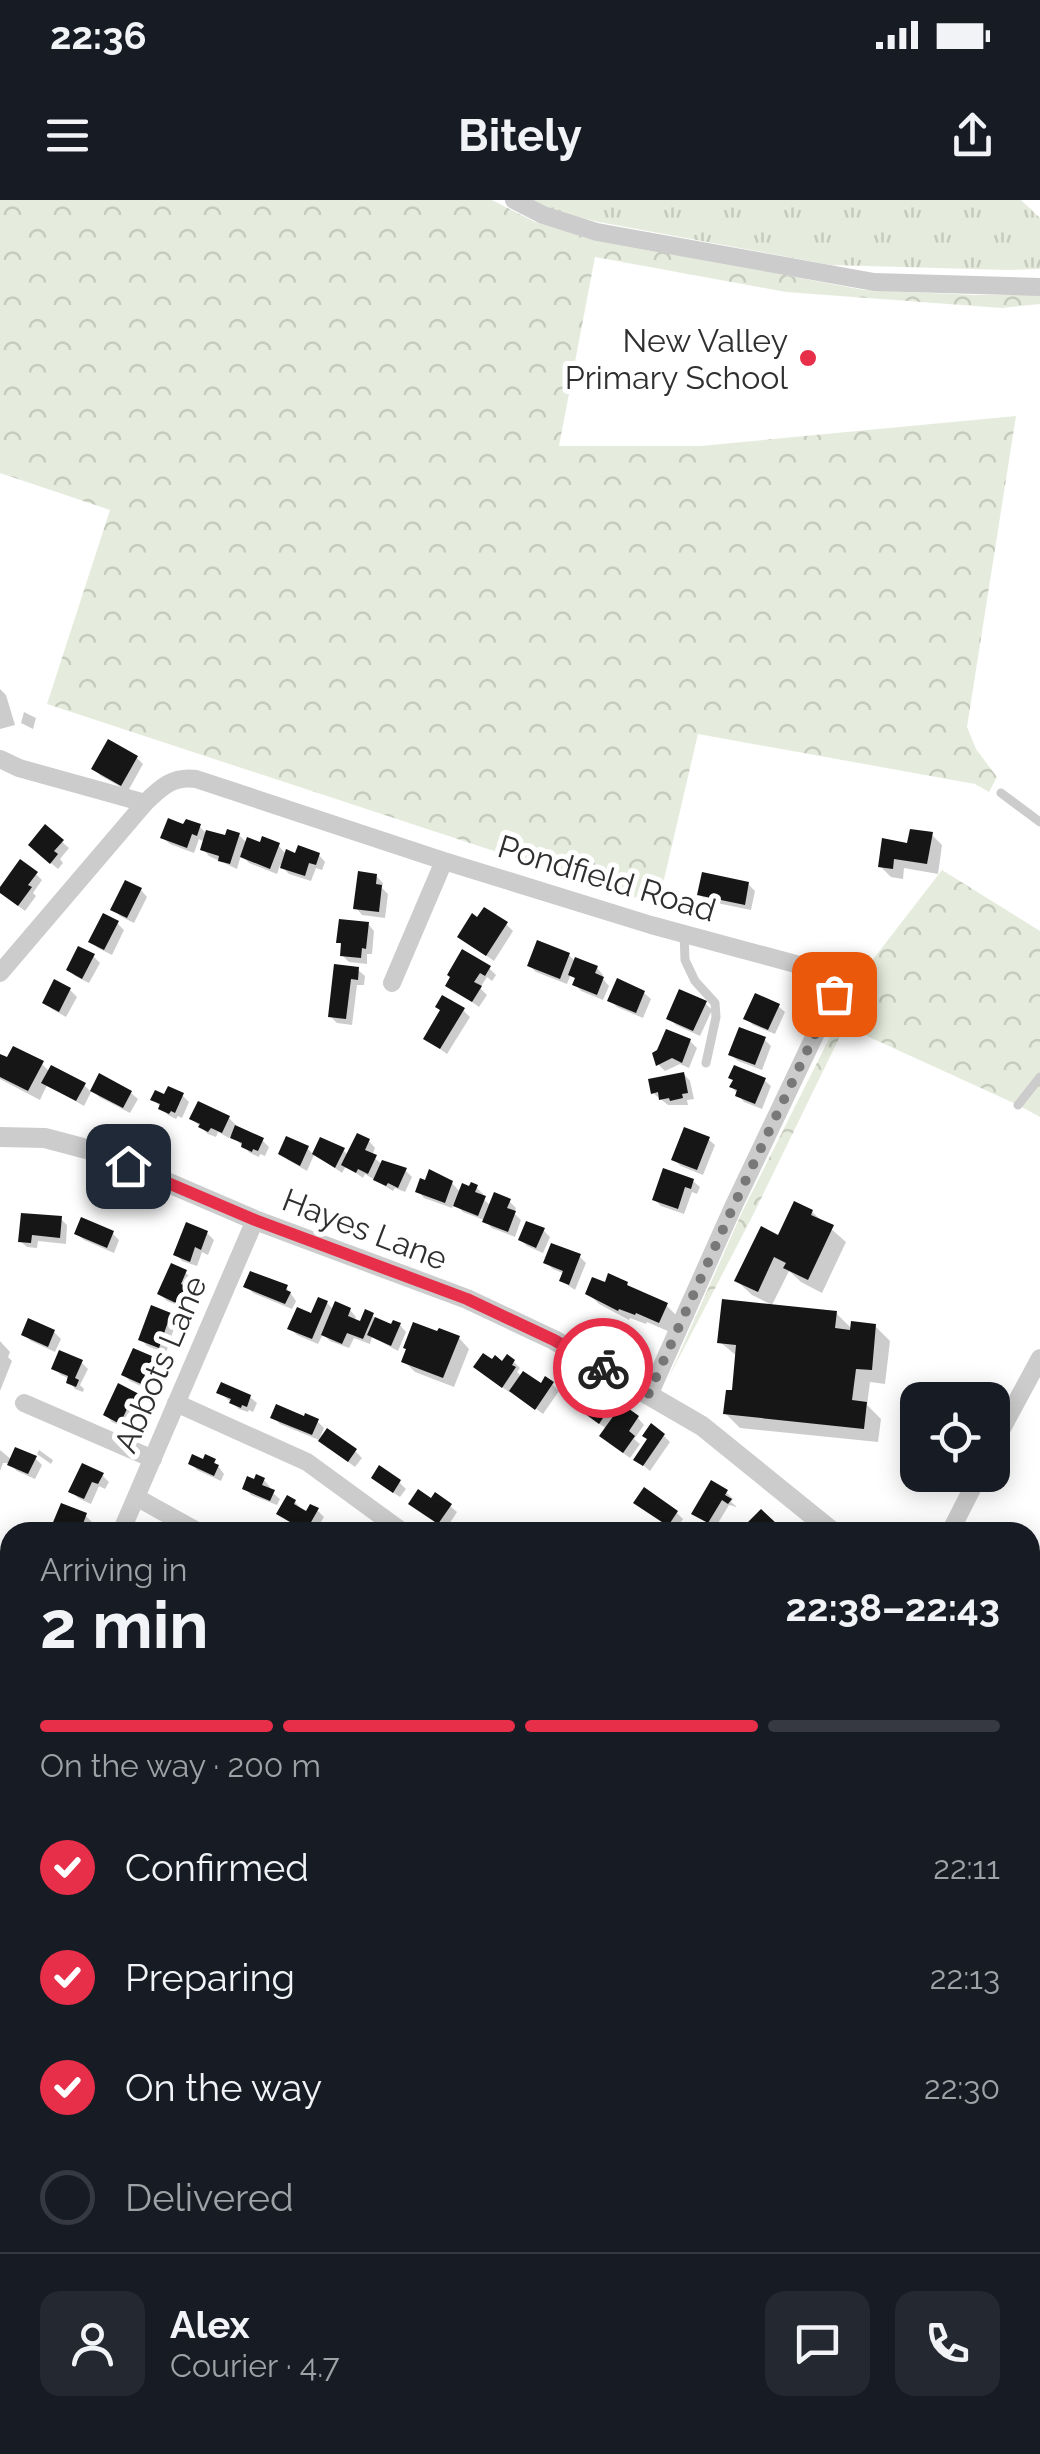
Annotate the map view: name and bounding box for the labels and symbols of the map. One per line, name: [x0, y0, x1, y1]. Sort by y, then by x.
place label: New Valley Primary School: [565, 322, 788, 396]
marker: New Valley Primary School: [797, 347, 819, 369]
street label: Pondfield Road: [494, 827, 720, 929]
pin: [792, 952, 877, 1037]
pin: [86, 1124, 171, 1209]
street label: Hayes Lane: [278, 1181, 452, 1277]
street label: Abbots Lane: [106, 1270, 214, 1458]
courier: [553, 1318, 653, 1418]

